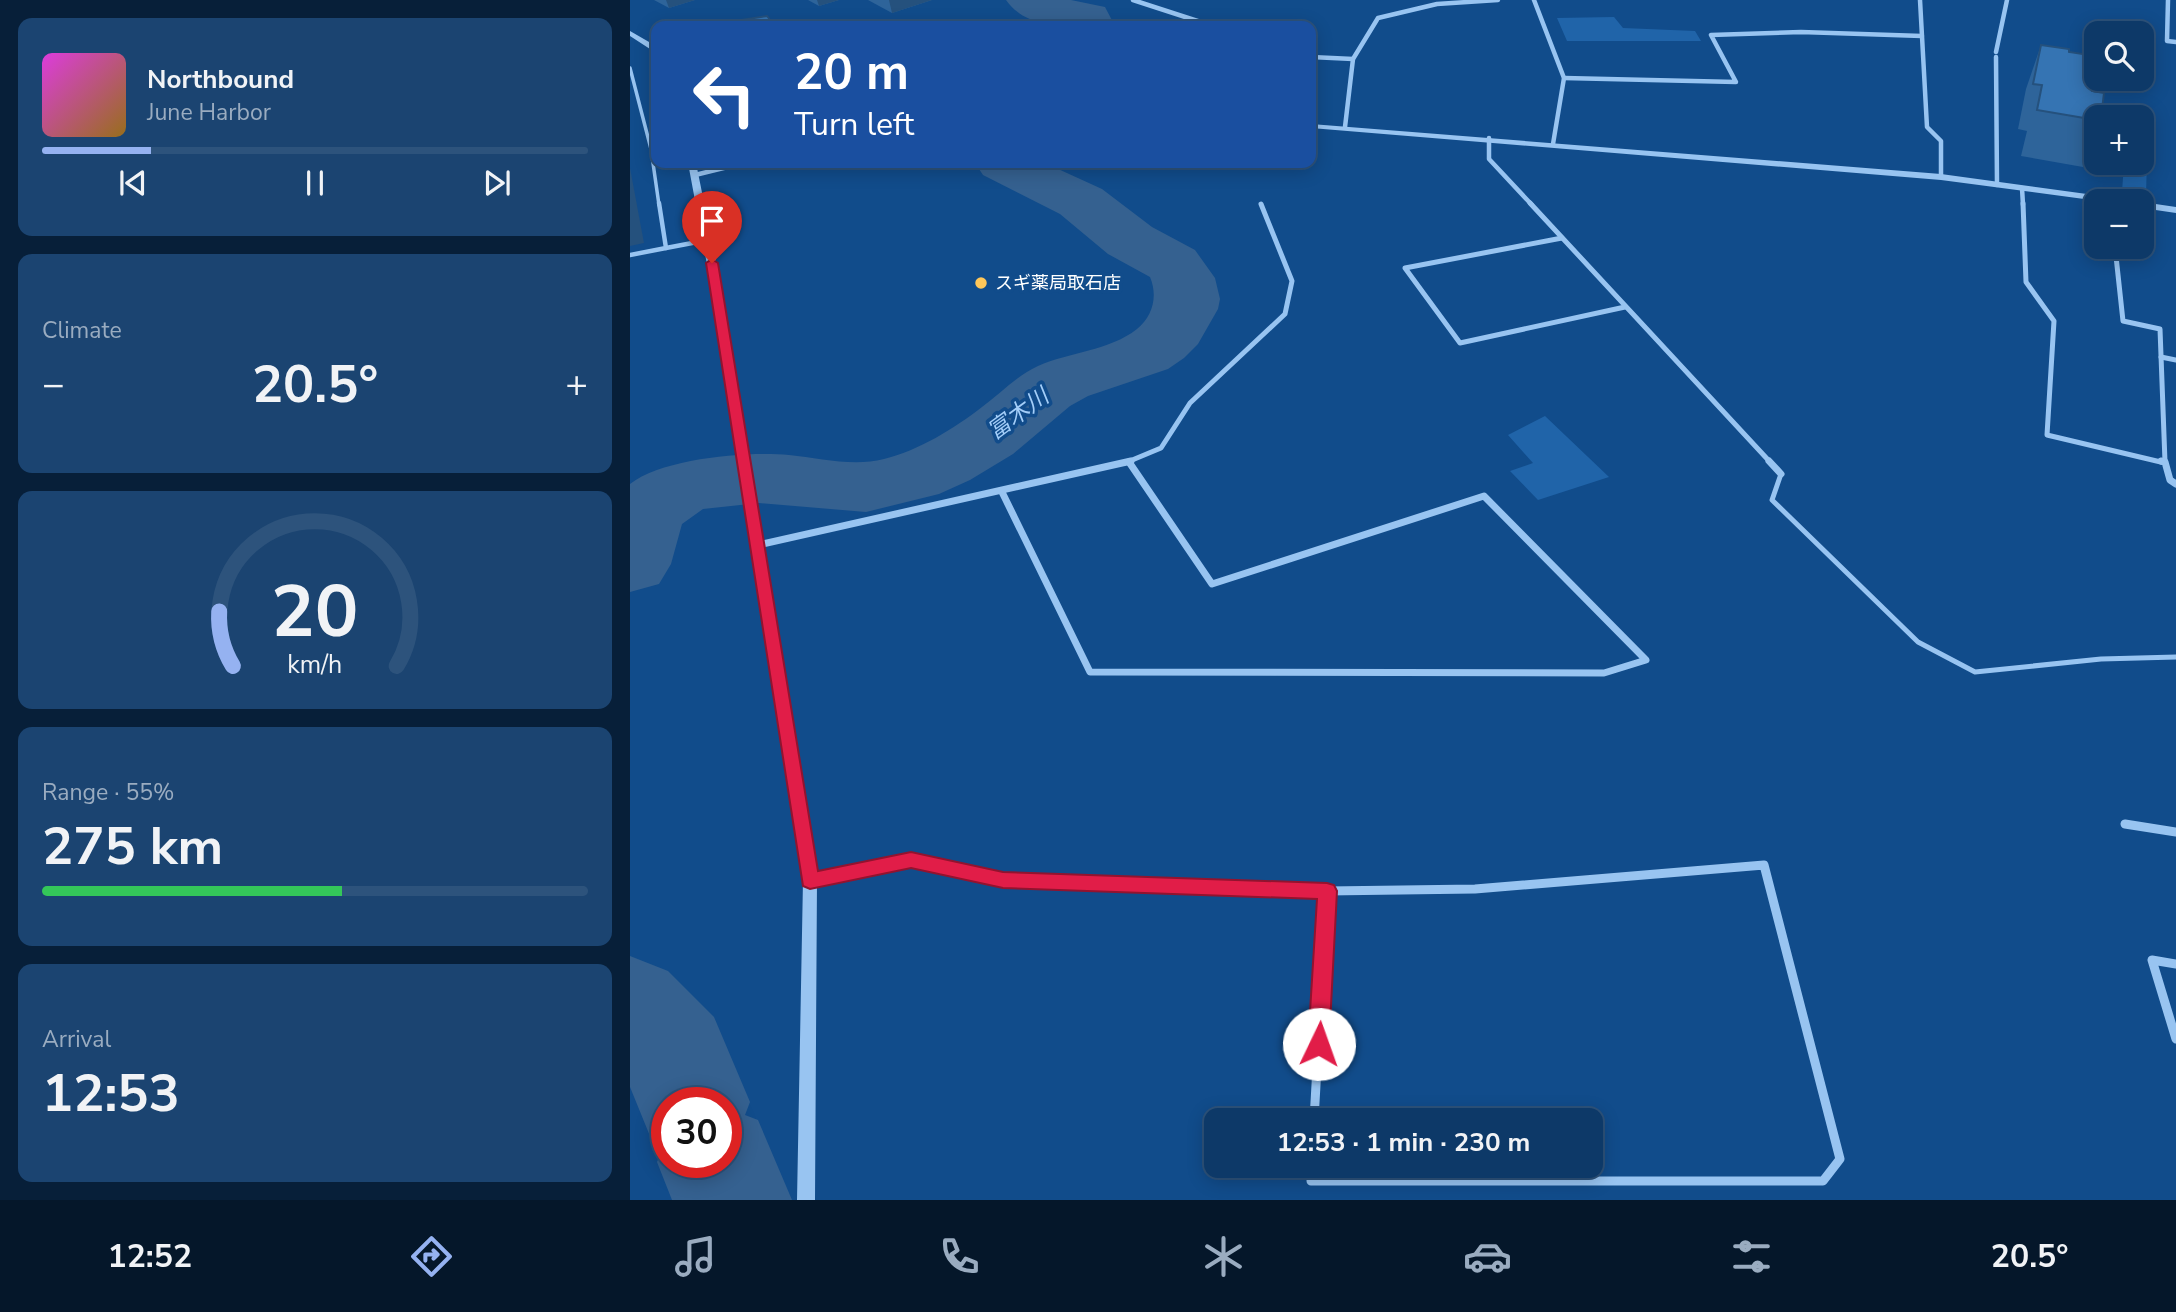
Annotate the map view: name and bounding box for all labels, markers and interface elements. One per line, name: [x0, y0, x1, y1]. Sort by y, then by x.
map controls: [2084, 21, 2154, 259]
button: search: [2084, 21, 2154, 91]
text: 20 m: [794, 39, 909, 106]
icon: left: [679, 49, 770, 140]
text: Northbound: [147, 62, 294, 97]
text: June Harbor: [147, 97, 271, 128]
text: Turn left: [794, 103, 914, 146]
button: +: [2084, 105, 2154, 175]
icon: previous: [114, 164, 152, 202]
icon: pause: [296, 164, 334, 202]
icon: next: [478, 164, 516, 202]
button: −: [2084, 189, 2154, 259]
pin: [682, 191, 742, 263]
icon: arrive: [693, 202, 731, 240]
place label: スギ薬局取石店: [995, 271, 1121, 295]
marker: スギ薬局取石店: [973, 275, 989, 291]
text: Climate: [42, 315, 122, 346]
text: 20.5°: [252, 349, 378, 420]
text: −: [42, 359, 65, 410]
text: +: [565, 359, 588, 410]
water label: 富木川: [981, 379, 1057, 447]
text: 20: [271, 562, 359, 662]
text: km/h: [287, 648, 343, 682]
text: Range · 55%: [42, 777, 174, 808]
text: 275 km: [42, 811, 223, 882]
position arrow: [1282, 1007, 1356, 1081]
text: Arrival: [42, 1024, 111, 1055]
text: 12:53: [42, 1058, 180, 1129]
speed limit sign: 30: [651, 1087, 742, 1178]
text: 12:53 · 1 min · 230 m: [1277, 1125, 1530, 1160]
icon: directions: [407, 1232, 456, 1281]
icon: music: [671, 1232, 720, 1281]
icon: phone: [935, 1232, 984, 1281]
icon: climate: [1199, 1232, 1248, 1281]
icon: car: [1463, 1232, 1512, 1281]
icon: filters: [1727, 1232, 1776, 1281]
text: 12:52: [107, 1235, 192, 1278]
text: 20.5°: [1991, 1235, 2068, 1278]

